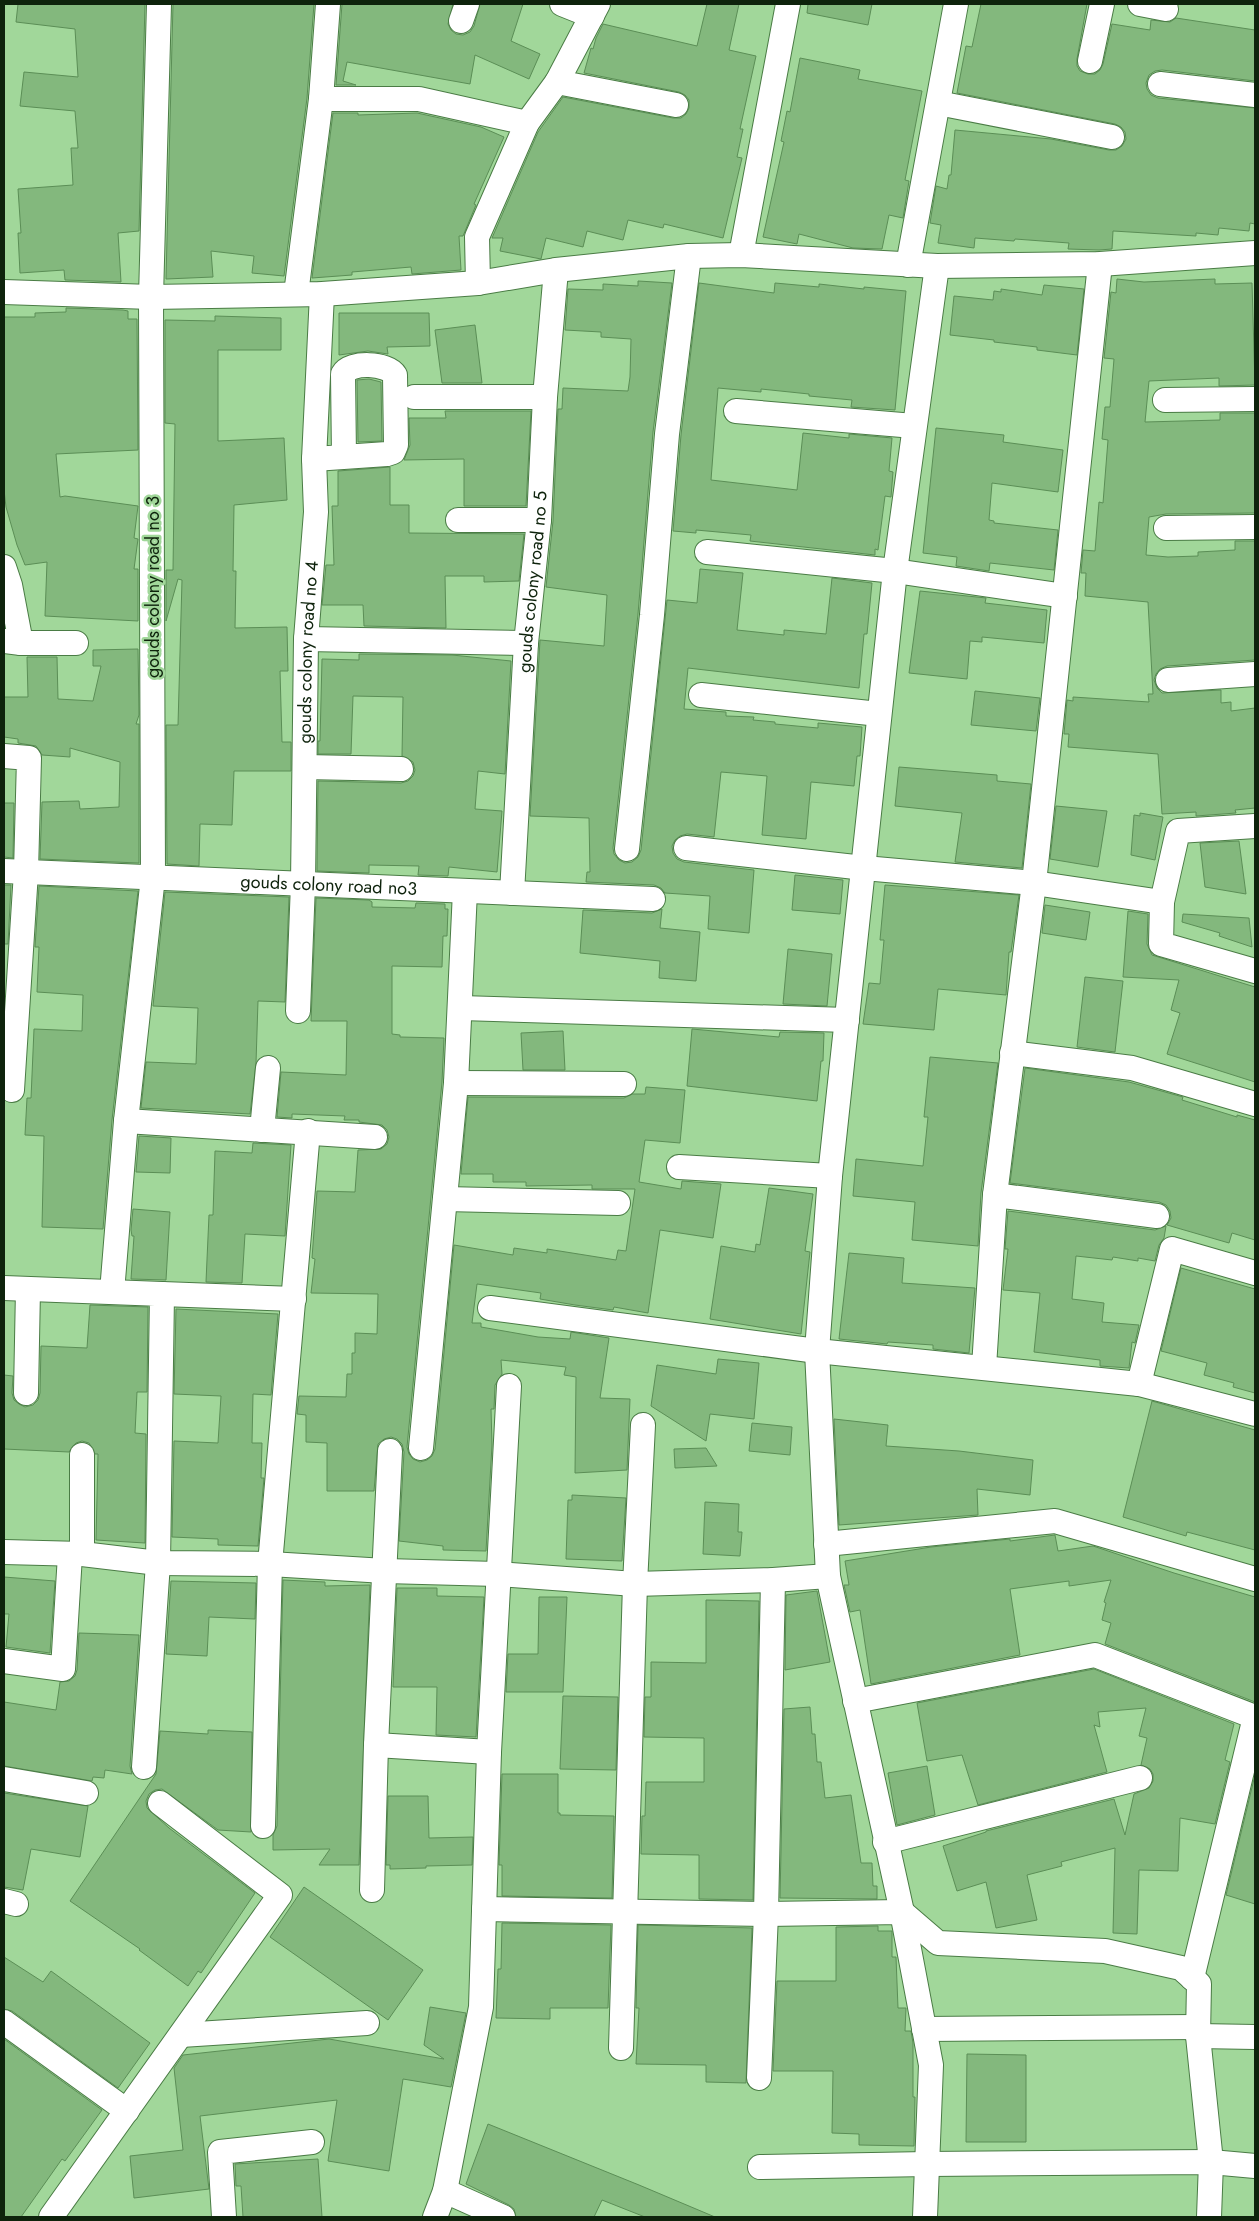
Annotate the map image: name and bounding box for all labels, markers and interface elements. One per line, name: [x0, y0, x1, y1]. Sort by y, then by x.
street label: gouds colony road no 5: [511, 490, 553, 673]
street label: gouds colony road no 3: [140, 496, 166, 678]
street label: gouds colony road no 4: [292, 560, 325, 744]
street label: gouds colony road no3: [240, 868, 418, 902]

